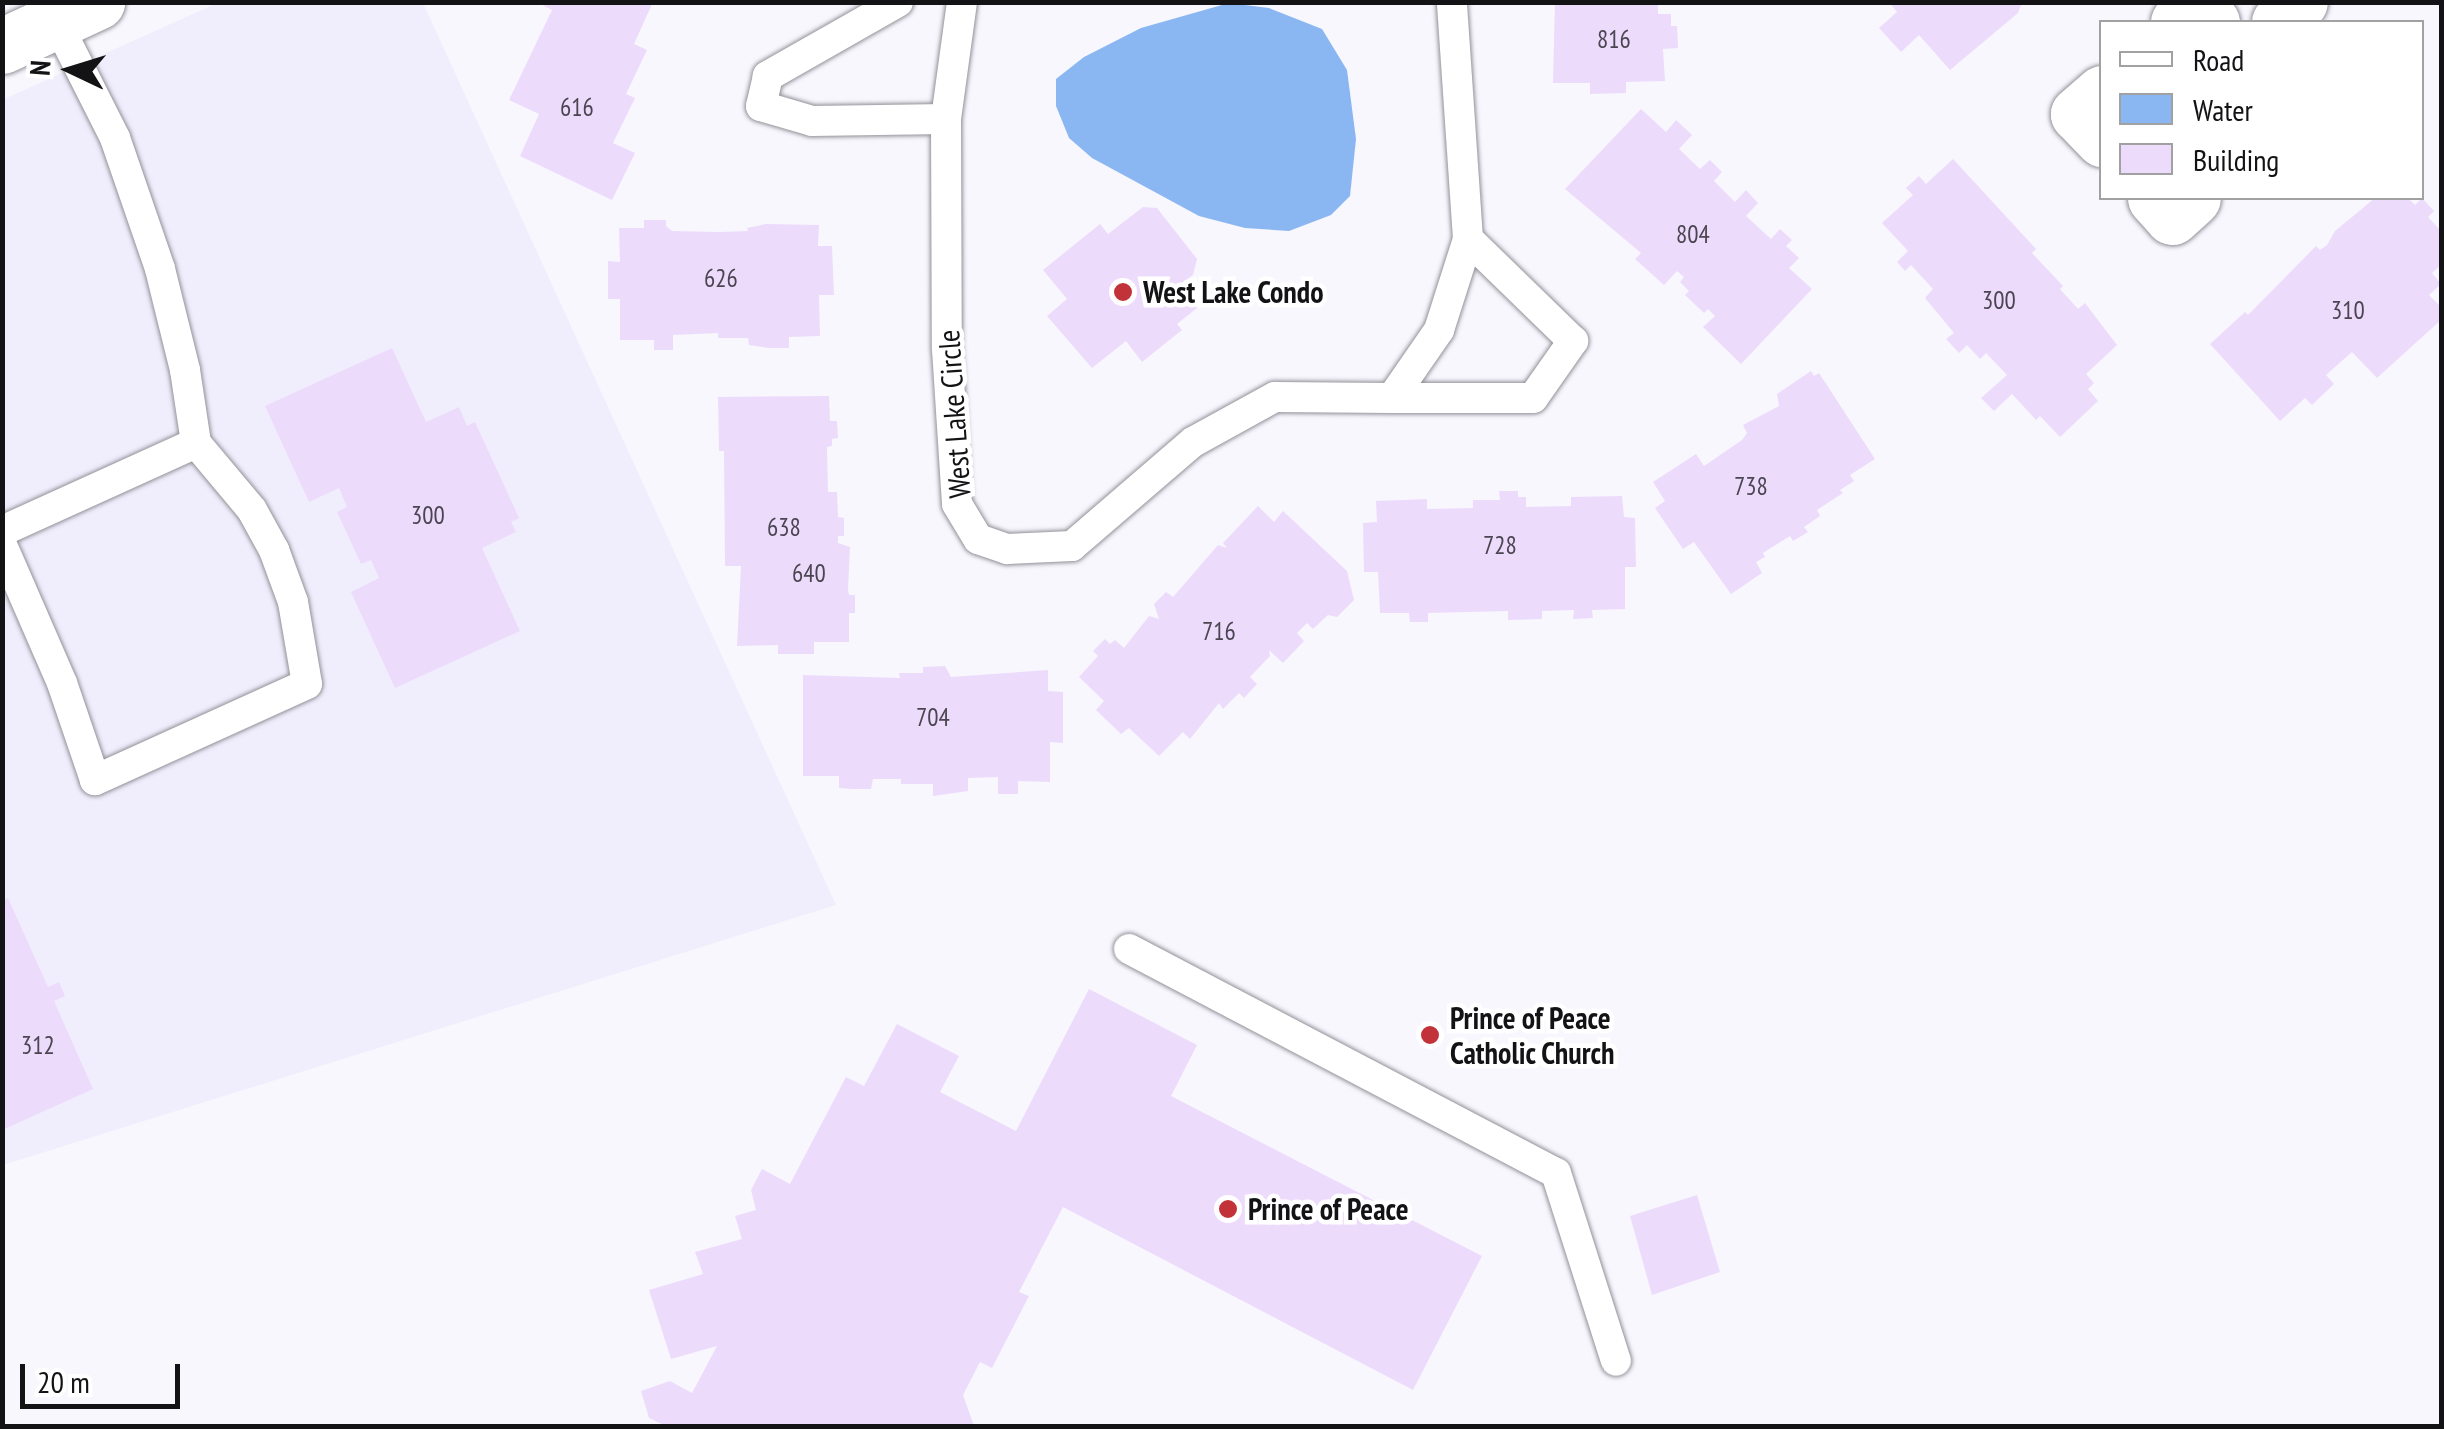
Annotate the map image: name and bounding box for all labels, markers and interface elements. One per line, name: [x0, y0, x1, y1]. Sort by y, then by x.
north arrow: [20, 20, 120, 120]
legend: [2099, 20, 2424, 200]
house number: 816: [1597, 24, 1631, 54]
text: Road: [2193, 40, 2244, 79]
text: N: [21, 59, 59, 77]
text: Water: [2193, 90, 2253, 129]
house number: 616: [560, 92, 594, 122]
text: Building: [2193, 140, 2279, 179]
house number: 804: [1676, 219, 1710, 249]
house number: 626: [704, 263, 738, 293]
place label: West Lake Condo: [1143, 274, 1324, 310]
marker: West Lake Condo: [1112, 281, 1134, 303]
house number: 300: [1982, 285, 2016, 315]
house number: 310: [2331, 295, 2365, 325]
street label: West Lake Circle: [930, 329, 978, 499]
house number: 738: [1734, 471, 1768, 501]
house number: 300: [411, 500, 445, 530]
house number: 638: [767, 512, 801, 542]
house number: 728: [1483, 530, 1517, 560]
house number: 640: [792, 558, 826, 588]
house number: 716: [1202, 616, 1236, 646]
house number: 704: [916, 702, 950, 732]
place label: Prince of Peace Catholic Church: [1450, 1000, 1615, 1070]
marker: Prince of Peace Catholic Church: [1419, 1024, 1441, 1046]
house number: 312: [21, 1030, 55, 1060]
place label: Prince of Peace: [1248, 1191, 1409, 1227]
marker: Prince of Peace: [1217, 1198, 1239, 1220]
scale bar: [25, 1344, 185, 1406]
text: 20 m: [37, 1362, 90, 1401]

